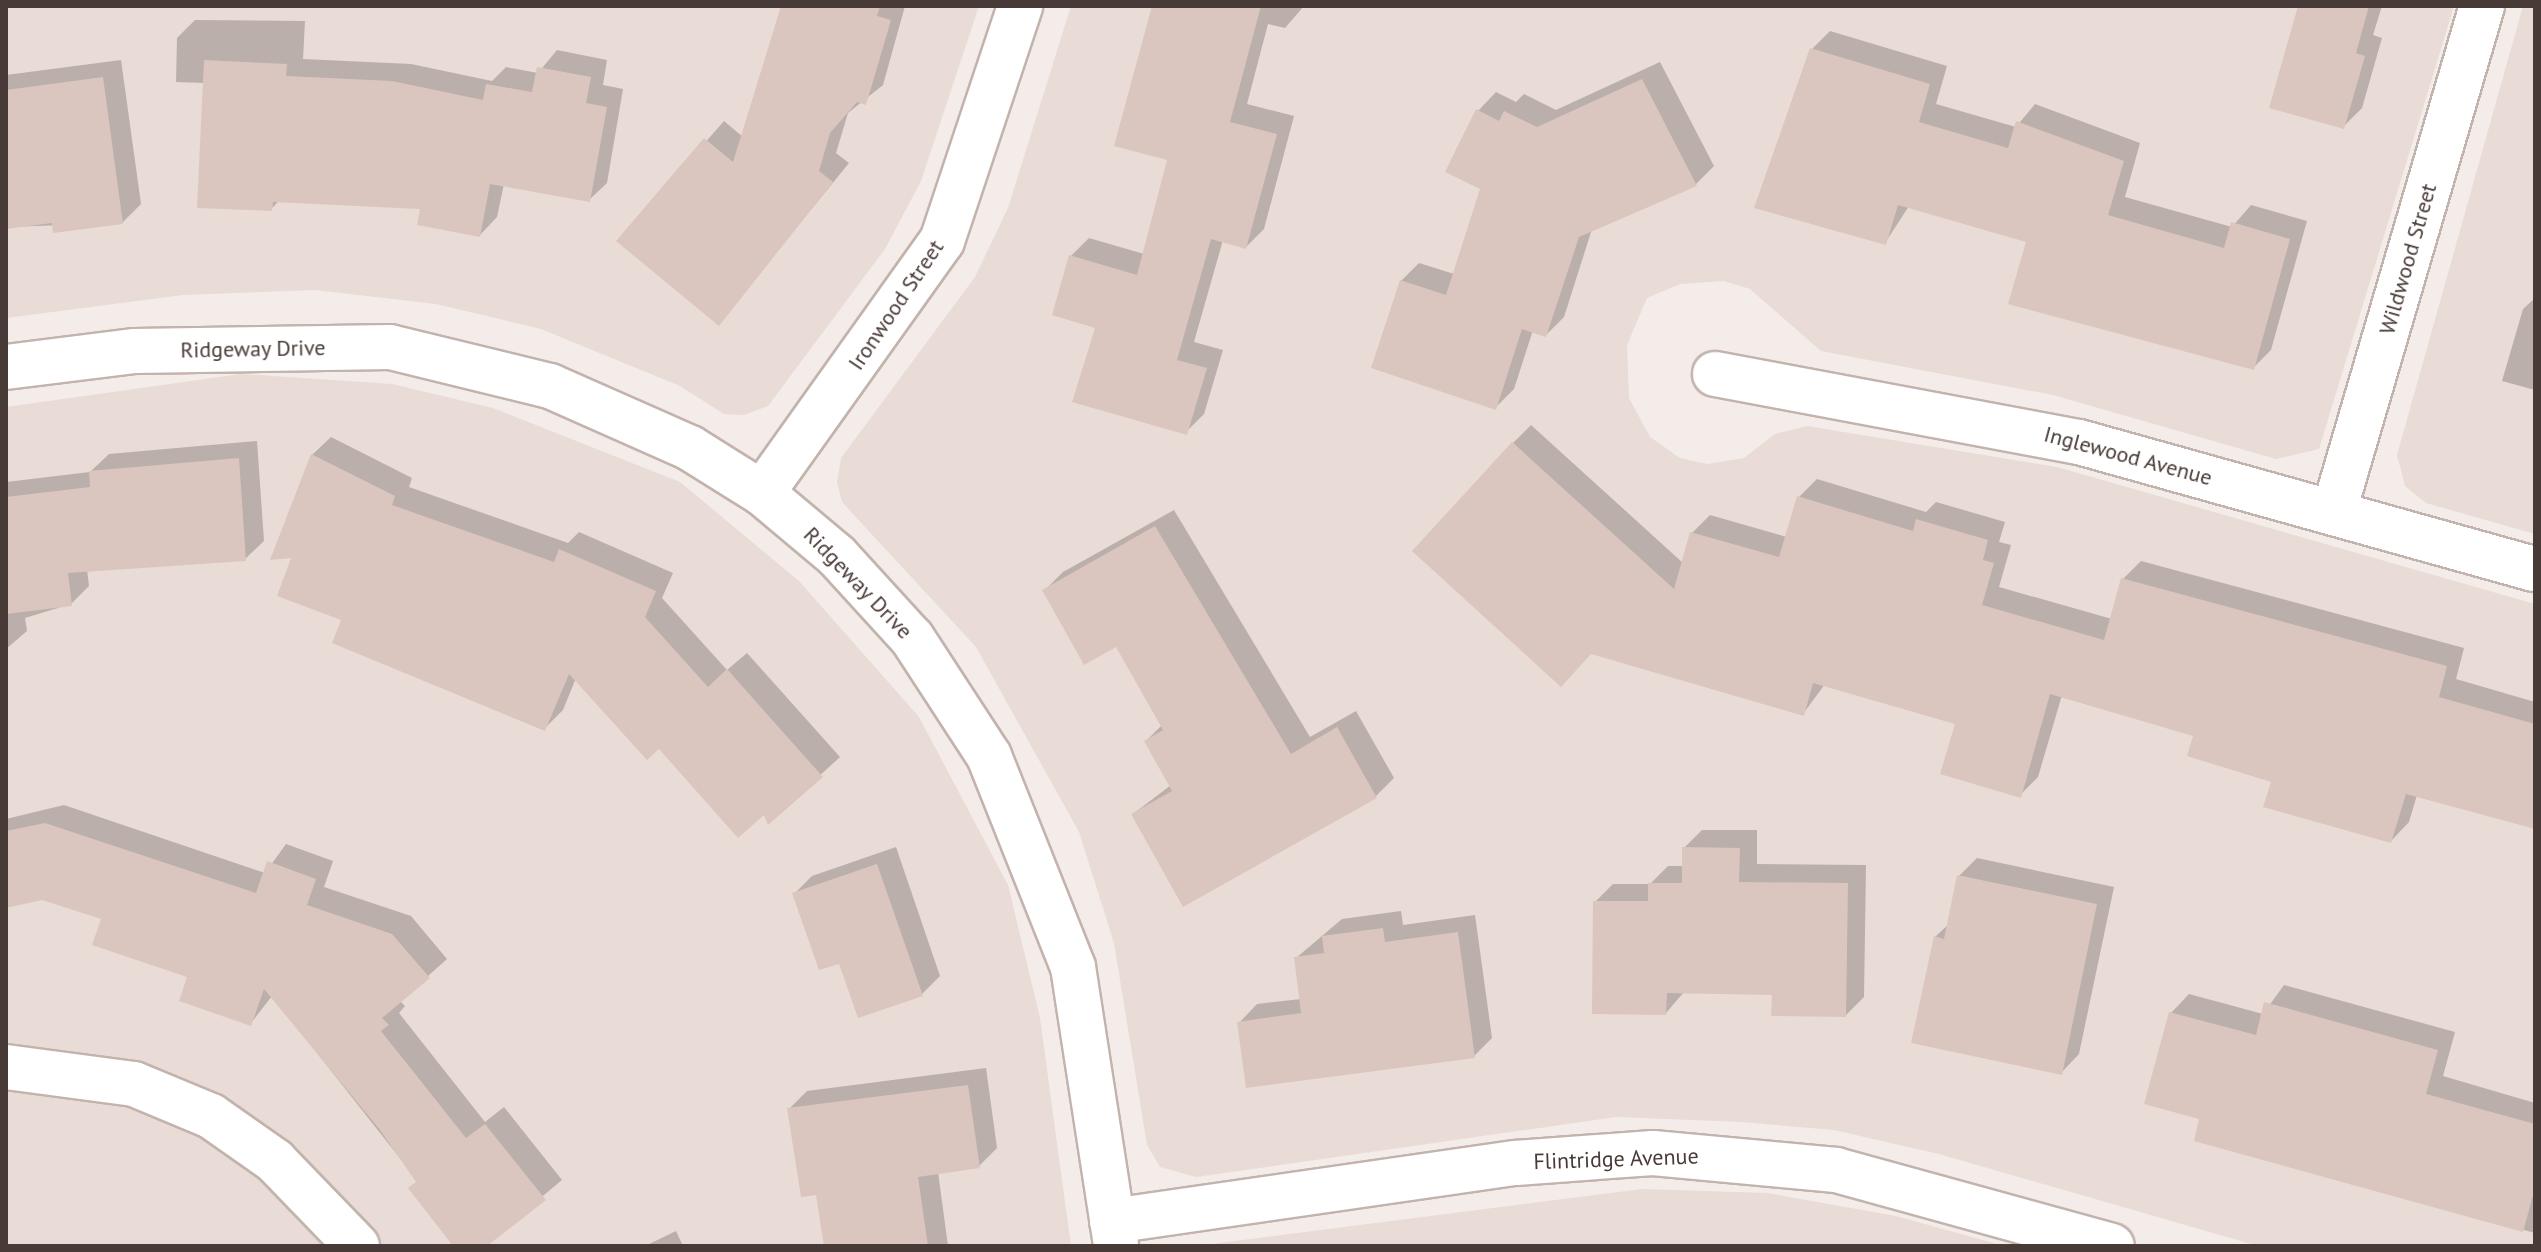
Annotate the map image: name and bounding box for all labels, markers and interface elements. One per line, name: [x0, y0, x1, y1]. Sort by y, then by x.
street label: Wildwood Street: [2374, 180, 2442, 338]
street label: Ironwood Street: [843, 235, 949, 375]
street label: Ridgeway Drive: [180, 335, 326, 363]
street label: Inglewood Avenue: [2041, 421, 2215, 491]
street label: Ridgeway Drive: [798, 521, 918, 645]
street label: Flintridge Avenue: [1533, 1143, 1699, 1175]

